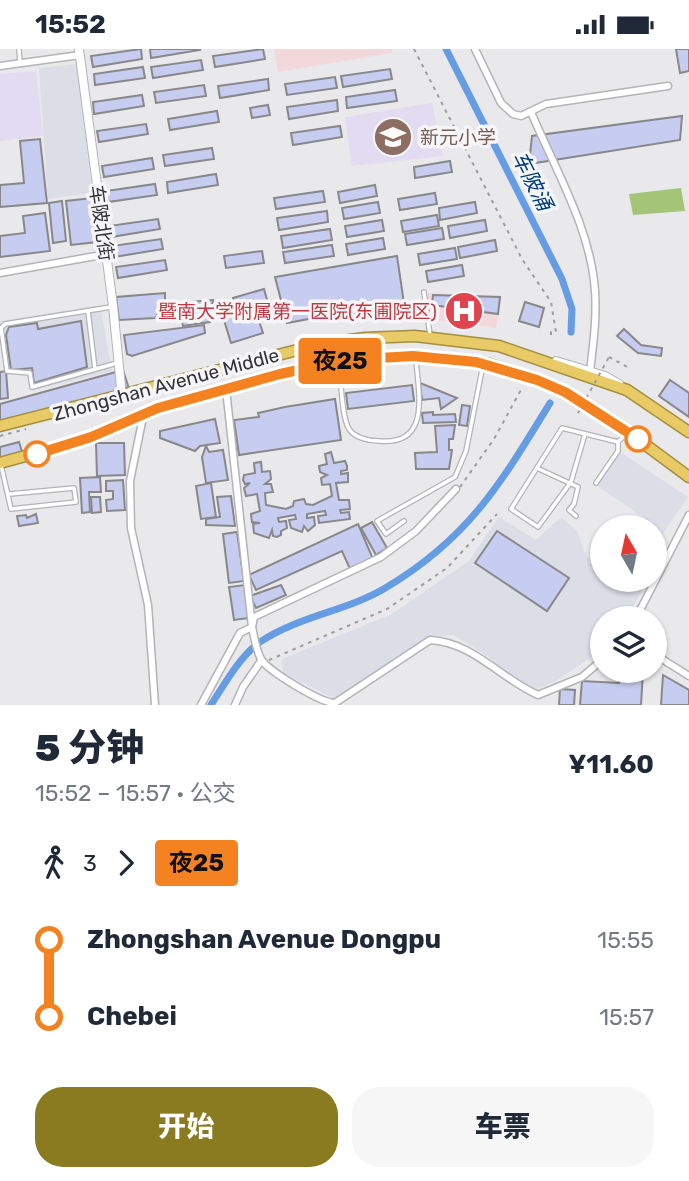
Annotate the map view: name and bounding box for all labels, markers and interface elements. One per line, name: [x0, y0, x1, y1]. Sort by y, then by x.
text: 15:52: [35, 9, 106, 40]
school or university icon: 新元小学: [372, 116, 414, 158]
place label: 新元小学: [420, 126, 496, 149]
water label: 车陂涌: [507, 147, 559, 216]
street label: 车陂北街: [85, 184, 118, 262]
hospital icon: 暨南大学附属第一医院(东圃院区): [443, 290, 485, 332]
place label: 暨南大学附属第一医院(东圃院区): [158, 300, 437, 323]
line badge: 夜25: [300, 338, 380, 384]
street label: Zhongshan Avenue Middle: [51, 343, 282, 426]
text: 夜25: [312, 347, 368, 375]
unlabelled marker: [625, 426, 651, 452]
unlabelled marker: [24, 441, 50, 467]
north arrow: [590, 515, 667, 591]
map controls: [590, 515, 667, 683]
button: layers: [590, 606, 667, 683]
text: 5 分钟: [35, 725, 144, 771]
text: ¥11.60: [568, 749, 654, 780]
text: 15:52 – 15:57 · 公交: [35, 779, 236, 807]
icon: walk: [35, 844, 73, 882]
icon: forward: [107, 844, 145, 882]
text: 3: [83, 849, 97, 877]
text: 夜25: [169, 849, 224, 877]
text: Zhongshan Avenue Dongpu: [87, 924, 441, 955]
text: 15:55: [597, 926, 654, 954]
text: Chebei: [87, 1001, 177, 1032]
text: 15:57: [599, 1003, 654, 1031]
button: 开始: [35, 1087, 338, 1167]
button: 车票: [352, 1087, 654, 1167]

